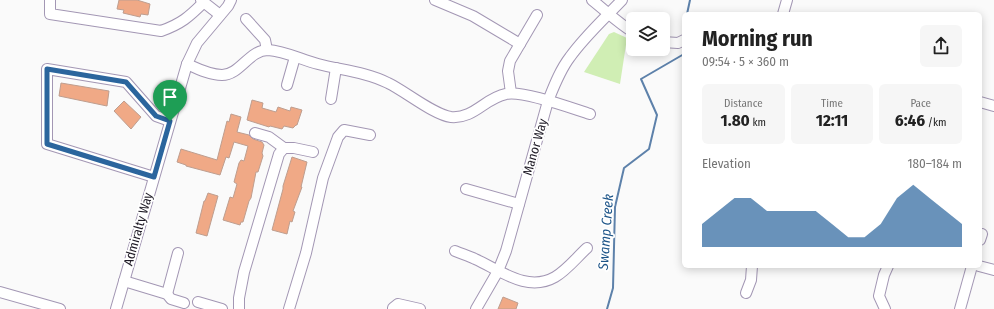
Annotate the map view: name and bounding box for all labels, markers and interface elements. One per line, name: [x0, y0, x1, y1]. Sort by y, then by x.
map controls: [626, 12, 670, 56]
button: layers: [626, 12, 670, 56]
text: Morning run: [702, 25, 813, 52]
button: share: [920, 25, 962, 67]
text: 09:54 · 5 × 360 m: [702, 54, 789, 69]
pin: [153, 80, 187, 121]
icon: arrive: [159, 86, 181, 108]
text: Distance: [724, 97, 763, 110]
text: Time: [821, 97, 843, 110]
text: Pace: [910, 97, 931, 110]
text: 1.80: [721, 110, 750, 131]
text: 12:11: [816, 110, 848, 131]
text: 6:46: [895, 110, 925, 131]
text: km: [750, 116, 766, 129]
text: /km: [925, 116, 946, 129]
street label: Manor Way: [520, 117, 550, 177]
text: Elevation: [702, 156, 751, 171]
text: 180–184 m: [907, 156, 962, 171]
street label: Admiralty Way: [120, 191, 156, 267]
water label: Swamp Creek: [595, 193, 617, 271]

